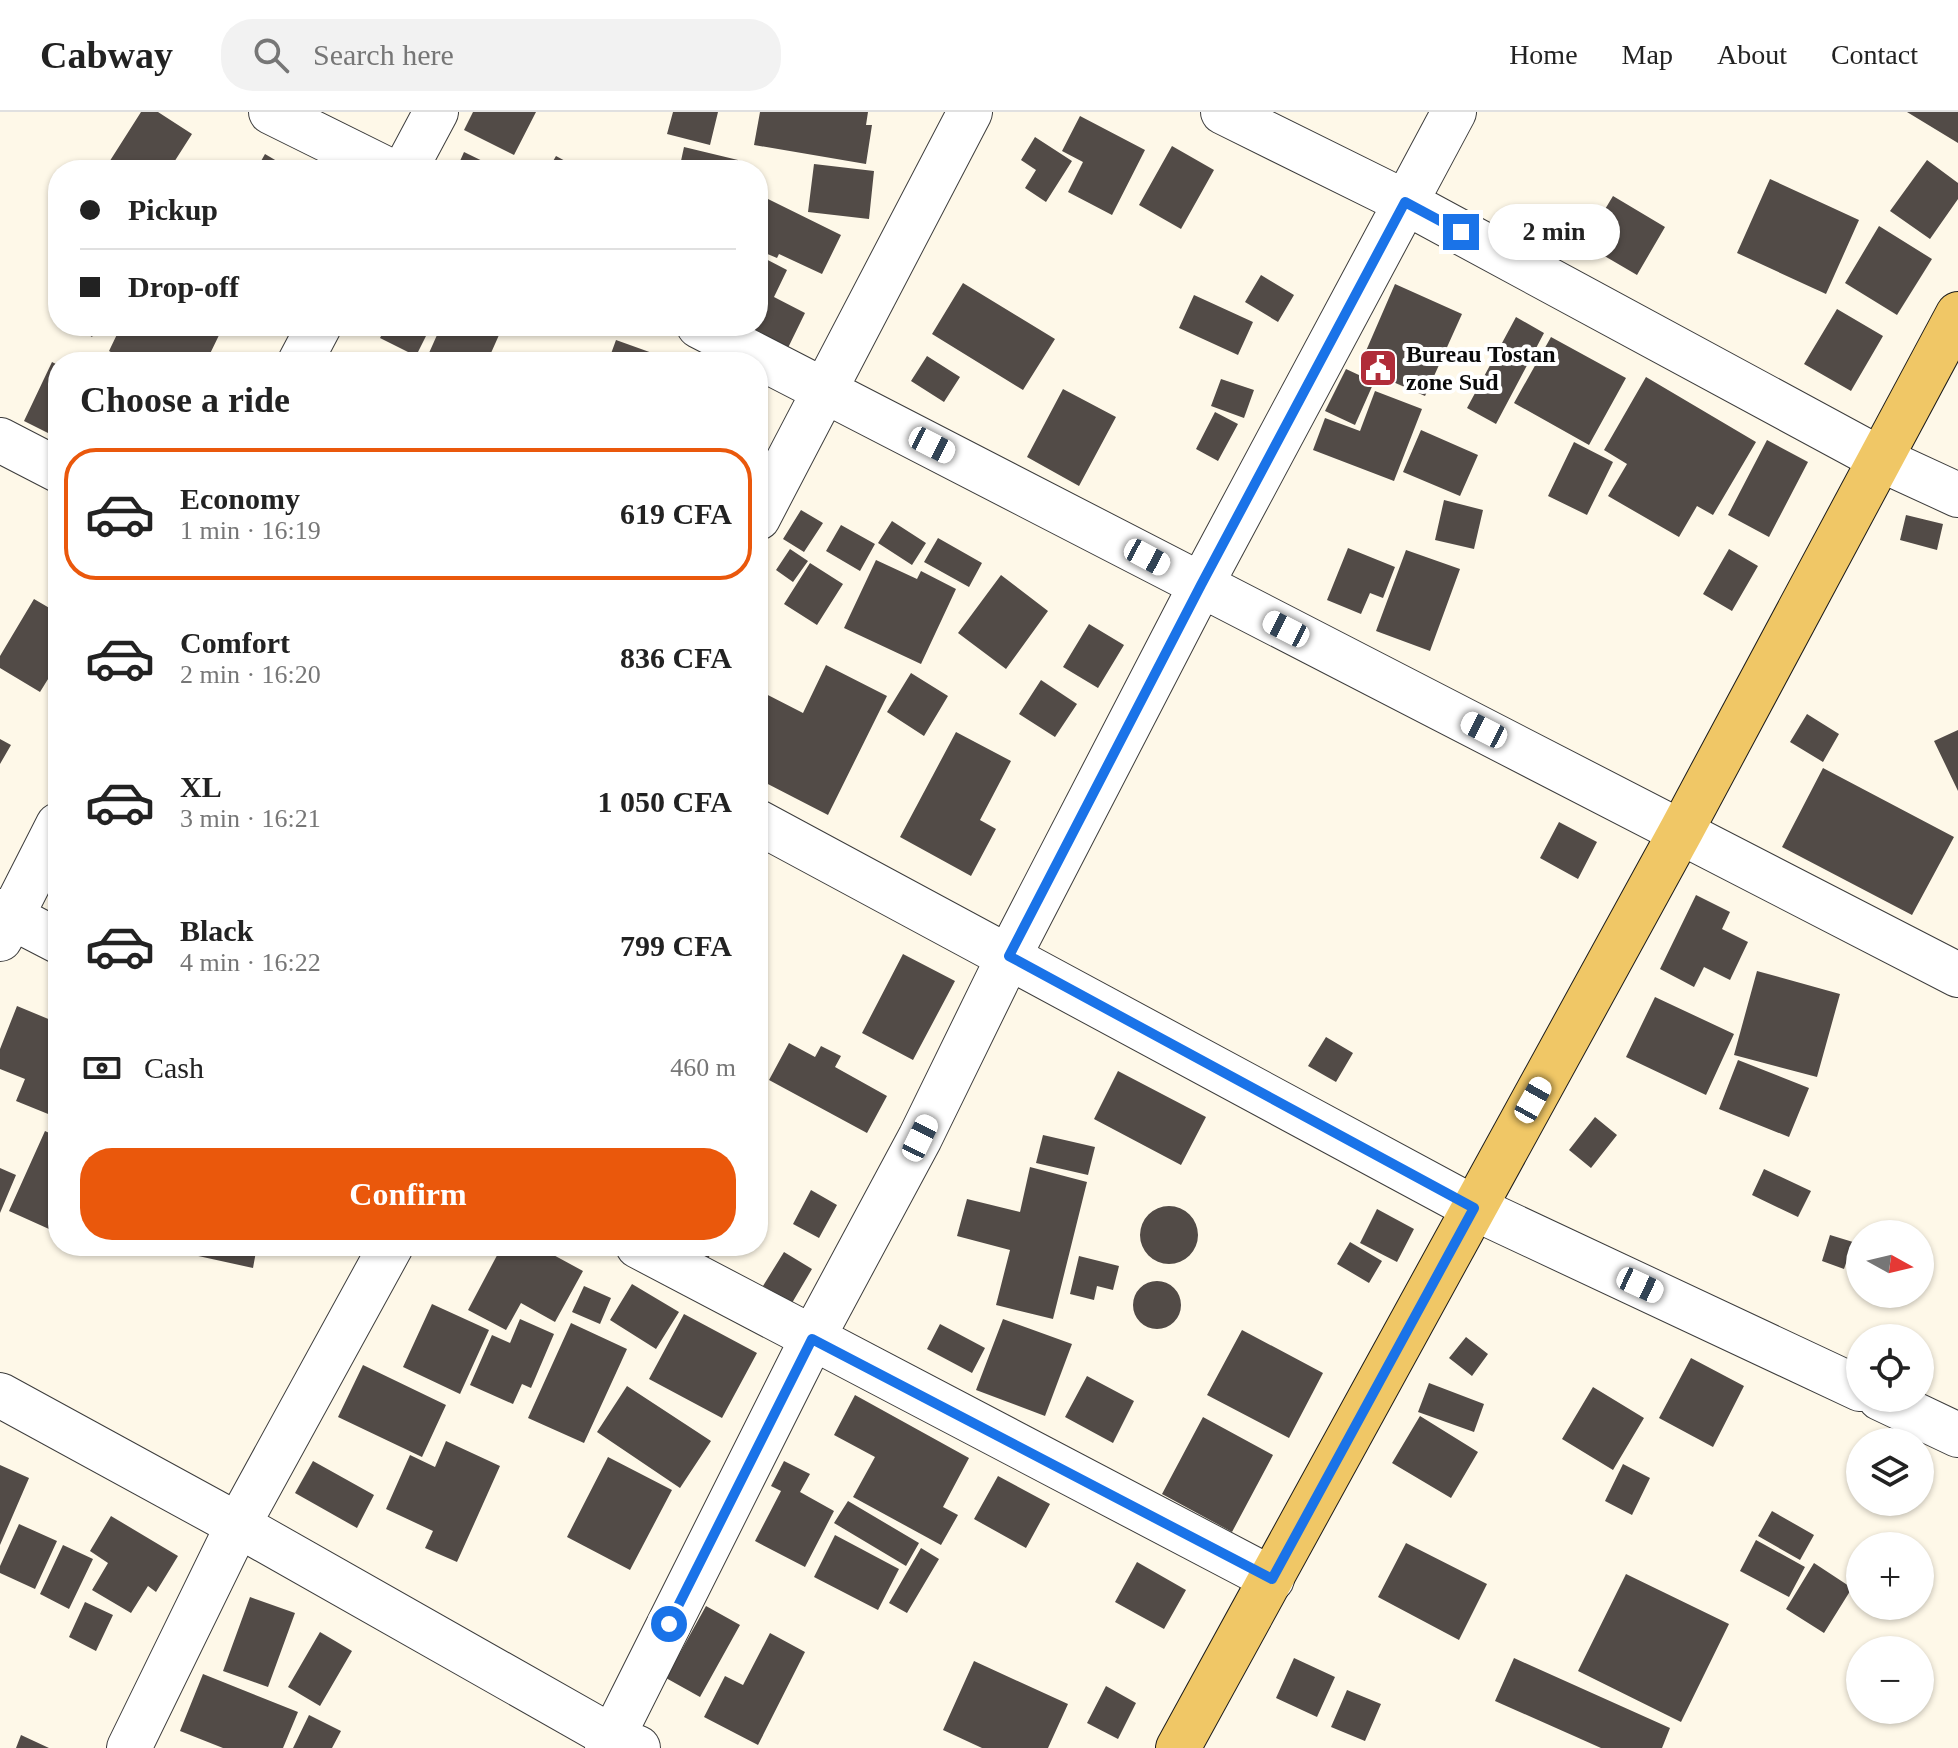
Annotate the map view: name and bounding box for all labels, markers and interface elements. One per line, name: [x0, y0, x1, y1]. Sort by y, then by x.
search box: [221, 19, 781, 91]
icon: search: [249, 33, 293, 77]
text: Cabway: [40, 34, 173, 76]
text: Search here: [313, 38, 454, 71]
text: Home: [1509, 39, 1578, 70]
text: Map: [1622, 39, 1673, 70]
text: About: [1717, 39, 1787, 70]
text: Contact: [1831, 39, 1918, 70]
text: Pickup: [128, 193, 218, 226]
callout: 2 min: [1489, 204, 1621, 260]
route end: [1443, 214, 1479, 250]
text: 2 min: [1523, 217, 1585, 246]
text: Drop-off: [128, 270, 239, 303]
place label: Bureau Tostan zone Sud: [1406, 341, 1556, 395]
public building icon: Bureau Tostan zone Sud: [1357, 347, 1399, 389]
text: Choose a ride: [80, 380, 290, 420]
car: [905, 423, 959, 467]
icon: car: [84, 478, 156, 550]
text: Economy: [180, 482, 300, 515]
text: 619 CFA: [620, 497, 732, 530]
text: 1 min · 16:19: [180, 516, 321, 545]
car: [1120, 535, 1174, 579]
car: [1259, 607, 1313, 651]
icon: car: [84, 622, 156, 694]
text: Comfort: [180, 626, 290, 659]
text: 836 CFA: [620, 641, 732, 674]
text: 2 min · 16:20: [180, 660, 321, 689]
car: [1457, 708, 1511, 752]
icon: car: [84, 766, 156, 838]
text: XL: [180, 770, 222, 803]
text: 1 050 CFA: [598, 785, 732, 818]
text: 3 min · 16:21: [180, 804, 321, 833]
icon: car: [84, 910, 156, 982]
text: Black: [180, 914, 253, 947]
text: 799 CFA: [620, 929, 732, 962]
text: 4 min · 16:22: [180, 948, 321, 977]
icon: cash: [80, 1046, 124, 1090]
text: Cash: [144, 1051, 204, 1084]
text: 460 m: [670, 1053, 736, 1082]
car: [1511, 1073, 1555, 1127]
car: [899, 1111, 941, 1165]
button: Confirm: [80, 1148, 736, 1240]
north arrow: [1846, 1220, 1934, 1308]
map controls: [1846, 1220, 1934, 1724]
car: [1613, 1264, 1667, 1306]
button: locate: [1846, 1324, 1934, 1412]
button: layers: [1846, 1428, 1934, 1516]
button: +: [1846, 1532, 1934, 1620]
route start: [651, 1606, 687, 1642]
button: −: [1846, 1636, 1934, 1724]

